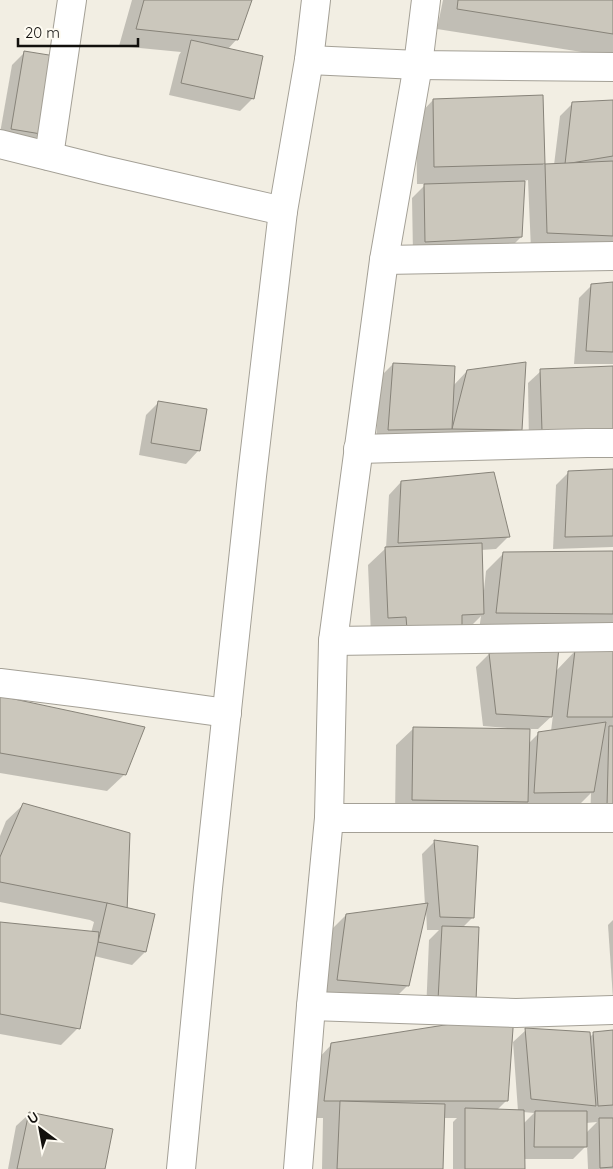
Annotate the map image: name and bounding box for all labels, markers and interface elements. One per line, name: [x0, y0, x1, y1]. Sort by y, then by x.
scale bar: [18, 15, 138, 47]
text: 20 m: [25, 23, 60, 42]
north arrow: [15, 1104, 65, 1154]
text: U: [24, 1108, 42, 1128]

